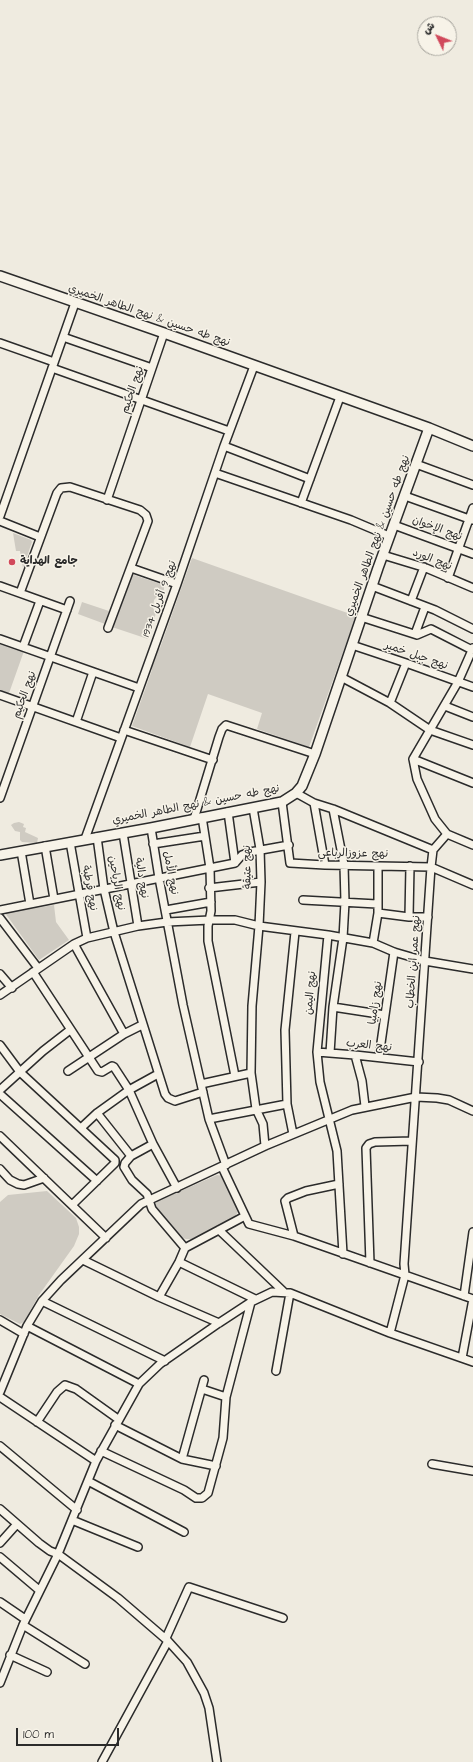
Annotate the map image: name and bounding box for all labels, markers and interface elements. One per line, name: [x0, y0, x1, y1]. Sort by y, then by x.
north arrow: [417, 16, 457, 56]
text: ش: [419, 19, 438, 38]
street label: نهج طه حسين & نهج الطاهر الخميري: [66, 282, 232, 350]
street label: نهج الحكيم: [119, 365, 147, 415]
street label: نهج طه حسين & نهج الطاهر الخميري: [343, 454, 413, 618]
street label: نهج الإخوان: [410, 514, 464, 544]
street label: نهج الورد: [410, 546, 454, 574]
place label: جامع الهداية: [20, 555, 78, 569]
marker: جامع الهداية: [7, 557, 17, 567]
street label: نهج 9 أفريل 1934: [140, 559, 180, 639]
street label: نهج جبل خمير: [383, 639, 449, 673]
street label: نهج الحكيم: [10, 670, 40, 720]
street label: نهج طه حسين & نهج الطاهر الخميري: [111, 782, 281, 828]
street label: نهج عتيقة: [241, 845, 255, 889]
street label: نهج عزوزالرباعي: [318, 847, 388, 861]
street label: نهج الأمل: [159, 850, 181, 896]
street label: نهج الرياحين: [105, 855, 127, 911]
street label: نهج دالية: [131, 857, 151, 899]
street label: نهج قرطبة: [79, 864, 99, 912]
street label: نهج عمر ابن الخطاب: [404, 915, 424, 1009]
street label: نهج اليمن: [303, 971, 319, 1015]
street label: نهج زامبيا: [366, 980, 386, 1026]
street label: نهج العرب: [345, 1037, 393, 1055]
scale bar: [18, 1720, 121, 1746]
text: 100 m: [23, 1726, 54, 1743]

